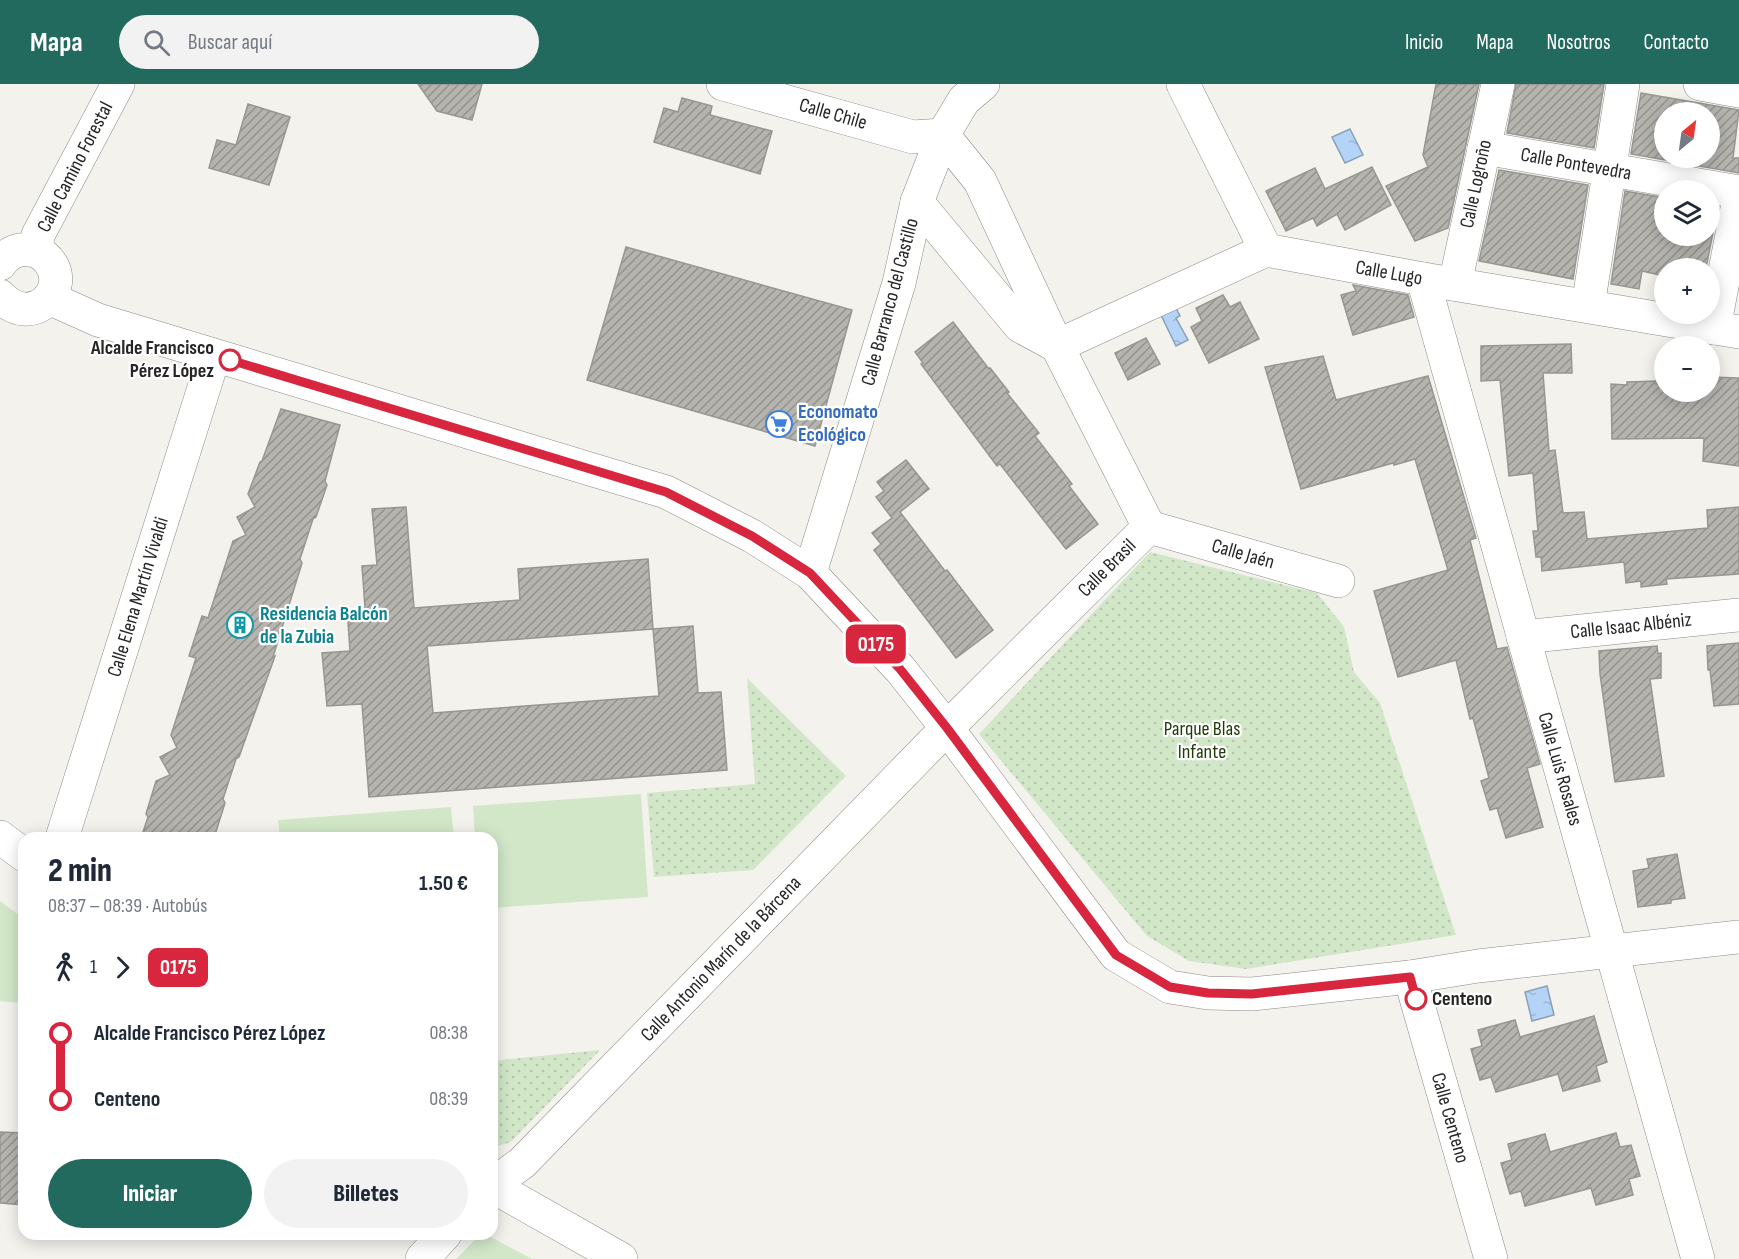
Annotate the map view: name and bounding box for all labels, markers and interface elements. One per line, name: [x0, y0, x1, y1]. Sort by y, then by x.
search box: [119, 15, 539, 69]
text: Mapa: [30, 26, 83, 59]
icon: search: [140, 26, 173, 59]
text: Buscar aquí: [188, 29, 272, 56]
text: Inicio: [1405, 30, 1443, 55]
text: Mapa: [1476, 30, 1514, 55]
text: Nosotros: [1547, 30, 1611, 55]
text: Contacto: [1644, 30, 1709, 55]
street label: Calle Chile: [796, 93, 870, 135]
street label: Calle Camino Forestal: [32, 98, 118, 236]
north arrow: [1654, 102, 1720, 168]
map controls: [1654, 102, 1720, 402]
street label: Calle Logroño: [1455, 138, 1497, 230]
street label: Calle Pontevedra: [1519, 142, 1633, 186]
button: layers: [1654, 180, 1720, 246]
street label: Calle Barranco del Castillo: [856, 216, 924, 388]
street label: Calle Lugo: [1354, 255, 1424, 291]
button: +: [1654, 258, 1720, 324]
place label: Alcalde Francisco Pérez López: [90, 336, 214, 383]
button: −: [1654, 336, 1720, 402]
marker: Alcalde Francisco Pérez López: [219, 349, 241, 371]
place label: Economato Ecológico: [798, 400, 878, 447]
supermarket icon: Economato Ecológico: [764, 409, 794, 439]
street label: Calle Elena Martín Vivaldi: [102, 514, 174, 680]
street label: Calle Brasil: [1073, 534, 1141, 602]
street label: Calle Jaén: [1209, 534, 1277, 574]
place label: Residencia Balcón de la Zubia: [260, 602, 388, 649]
street label: Calle Isaac Albéniz: [1569, 608, 1693, 644]
building icon: Residencia Balcón de la Zubia: [225, 610, 255, 640]
line badge: 0175: [834, 624, 918, 664]
text: 0175: [858, 632, 894, 657]
street label: Calle Luis Rosales: [1532, 710, 1588, 828]
park label: Parque Blas Infante: [1164, 717, 1240, 764]
text: 2 min: [48, 851, 112, 891]
text: 1.50 €: [419, 870, 468, 897]
street label: Calle Antonio Marín de la Bárcena: [636, 871, 806, 1047]
text: 08:37 – 08:39 · Autobús: [48, 894, 207, 918]
icon: walk: [48, 951, 81, 984]
icon: forward: [106, 951, 139, 984]
text: 1: [90, 955, 97, 979]
text: 0175: [160, 955, 196, 980]
place label: Centeno: [1432, 987, 1492, 1011]
marker: Centeno: [1405, 988, 1427, 1010]
text: Alcalde Francisco Pérez López: [94, 1020, 326, 1047]
text: 08:38: [429, 1021, 468, 1045]
street label: Calle Centeno: [1426, 1070, 1474, 1166]
text: Centeno: [94, 1086, 160, 1113]
text: 08:39: [429, 1087, 468, 1111]
button: Iniciar: [48, 1159, 252, 1228]
button: Billetes: [264, 1159, 468, 1228]

